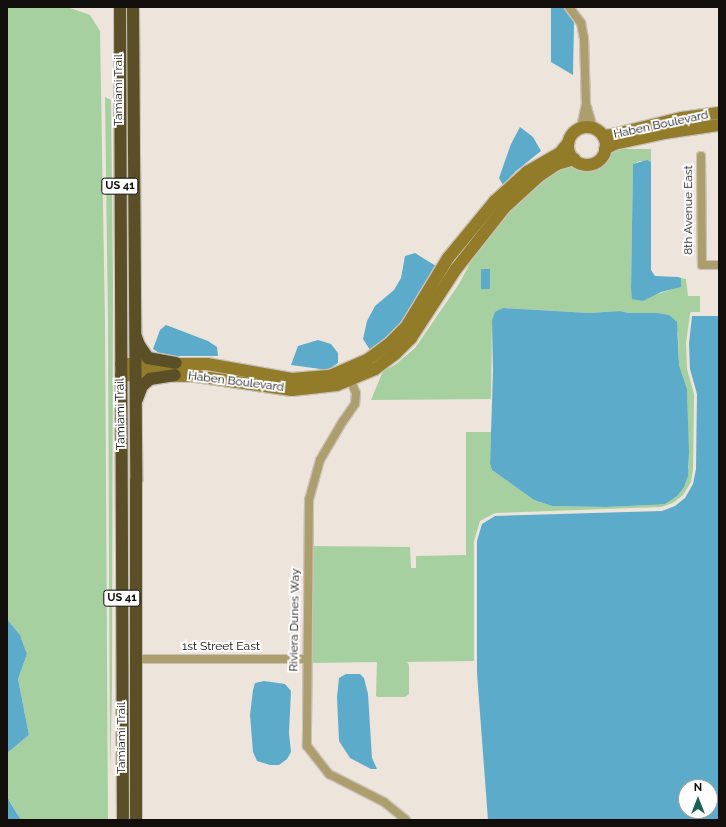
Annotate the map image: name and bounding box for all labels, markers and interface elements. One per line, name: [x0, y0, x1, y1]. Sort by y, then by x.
street label: Tamiami Trail: [112, 54, 126, 126]
street label: Haben Boulevard: [612, 108, 710, 142]
street label: 8th Avenue East: [682, 165, 696, 255]
road number: US 41: [101, 177, 139, 195]
street label: Haben Boulevard: [187, 369, 285, 395]
street label: Tamiami Trail: [113, 378, 129, 450]
street label: Riviera Dunes Way: [287, 568, 303, 672]
road number: US 41: [103, 589, 141, 607]
street label: 1st Street East: [182, 640, 260, 654]
street label: Tamiami Trail: [115, 702, 129, 774]
north arrow: [678, 779, 718, 819]
text: N: [694, 781, 702, 794]

